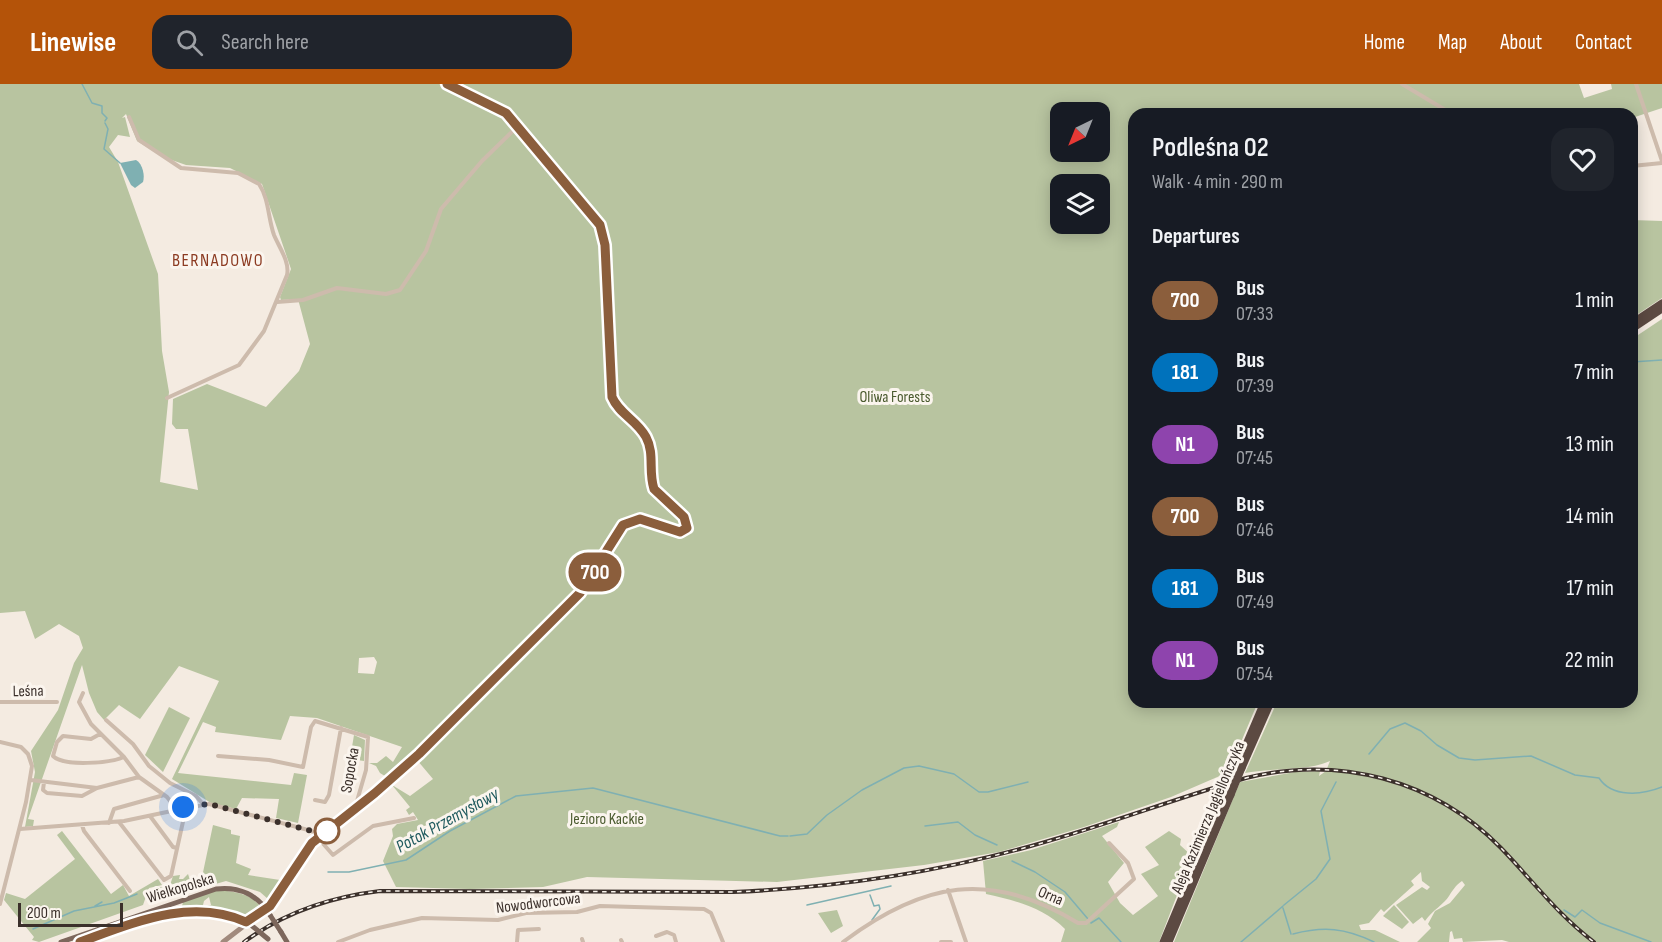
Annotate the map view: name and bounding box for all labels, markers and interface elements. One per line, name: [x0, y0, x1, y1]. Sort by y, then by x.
search box: [152, 15, 572, 69]
text: Linewise: [30, 26, 116, 59]
icon: search: [173, 26, 206, 59]
text: Search here: [221, 29, 309, 56]
text: Home: [1364, 30, 1405, 55]
text: Map: [1438, 30, 1467, 55]
text: About: [1500, 30, 1542, 55]
text: Contact: [1575, 30, 1632, 55]
north arrow: [1050, 102, 1110, 162]
map controls: [1050, 102, 1110, 234]
button: heart: [1551, 128, 1614, 191]
text: Podleśna 02: [1152, 131, 1269, 164]
text: Walk · 4 min · 290 m: [1152, 170, 1283, 194]
button: layers: [1050, 174, 1110, 234]
text: Departures: [1152, 223, 1240, 250]
district label: BERNADOWO: [172, 250, 264, 271]
text: Bus: [1236, 275, 1265, 302]
text: 1 min: [1575, 287, 1614, 314]
text: 700: [1170, 288, 1200, 313]
text: 07:33: [1236, 302, 1273, 326]
text: Bus: [1236, 347, 1265, 374]
text: 7 min: [1574, 359, 1614, 386]
text: 181: [1172, 360, 1198, 385]
text: 07:39: [1236, 374, 1274, 398]
park label: Oliwa Forests: [859, 388, 931, 407]
text: Bus: [1236, 419, 1265, 446]
text: 13 min: [1566, 431, 1614, 458]
text: N1: [1175, 432, 1195, 457]
text: 07:45: [1236, 446, 1273, 470]
text: Bus: [1236, 491, 1265, 518]
text: 14 min: [1566, 503, 1614, 530]
text: 700: [1170, 504, 1200, 529]
text: 07:46: [1236, 518, 1274, 542]
line badge: 700: [560, 552, 630, 592]
text: 700: [580, 560, 610, 585]
text: Bus: [1236, 563, 1265, 590]
text: 17 min: [1566, 575, 1614, 602]
text: 181: [1172, 576, 1198, 601]
text: 07:49: [1236, 590, 1274, 614]
text: Bus: [1236, 635, 1265, 662]
text: 22 min: [1565, 647, 1614, 674]
text: N1: [1175, 648, 1195, 673]
text: 07:54: [1236, 662, 1273, 686]
street label: Leśna: [12, 682, 44, 701]
street label: Aleja Kazimierza Jagiellończyka: [1167, 738, 1249, 898]
street label: Sopocka: [337, 746, 364, 794]
water label: Potok Przemysłowy: [392, 783, 503, 857]
your location: [168, 792, 198, 822]
park label: Jezioro Kackie: [569, 810, 644, 829]
unlabelled marker: [314, 818, 340, 844]
street label: Wielkopolska: [144, 869, 216, 908]
street label: Orna: [1035, 883, 1066, 910]
street label: Nowodworcowa: [495, 889, 581, 918]
scale bar: [18, 900, 123, 928]
text: 200 m: [27, 904, 61, 923]

